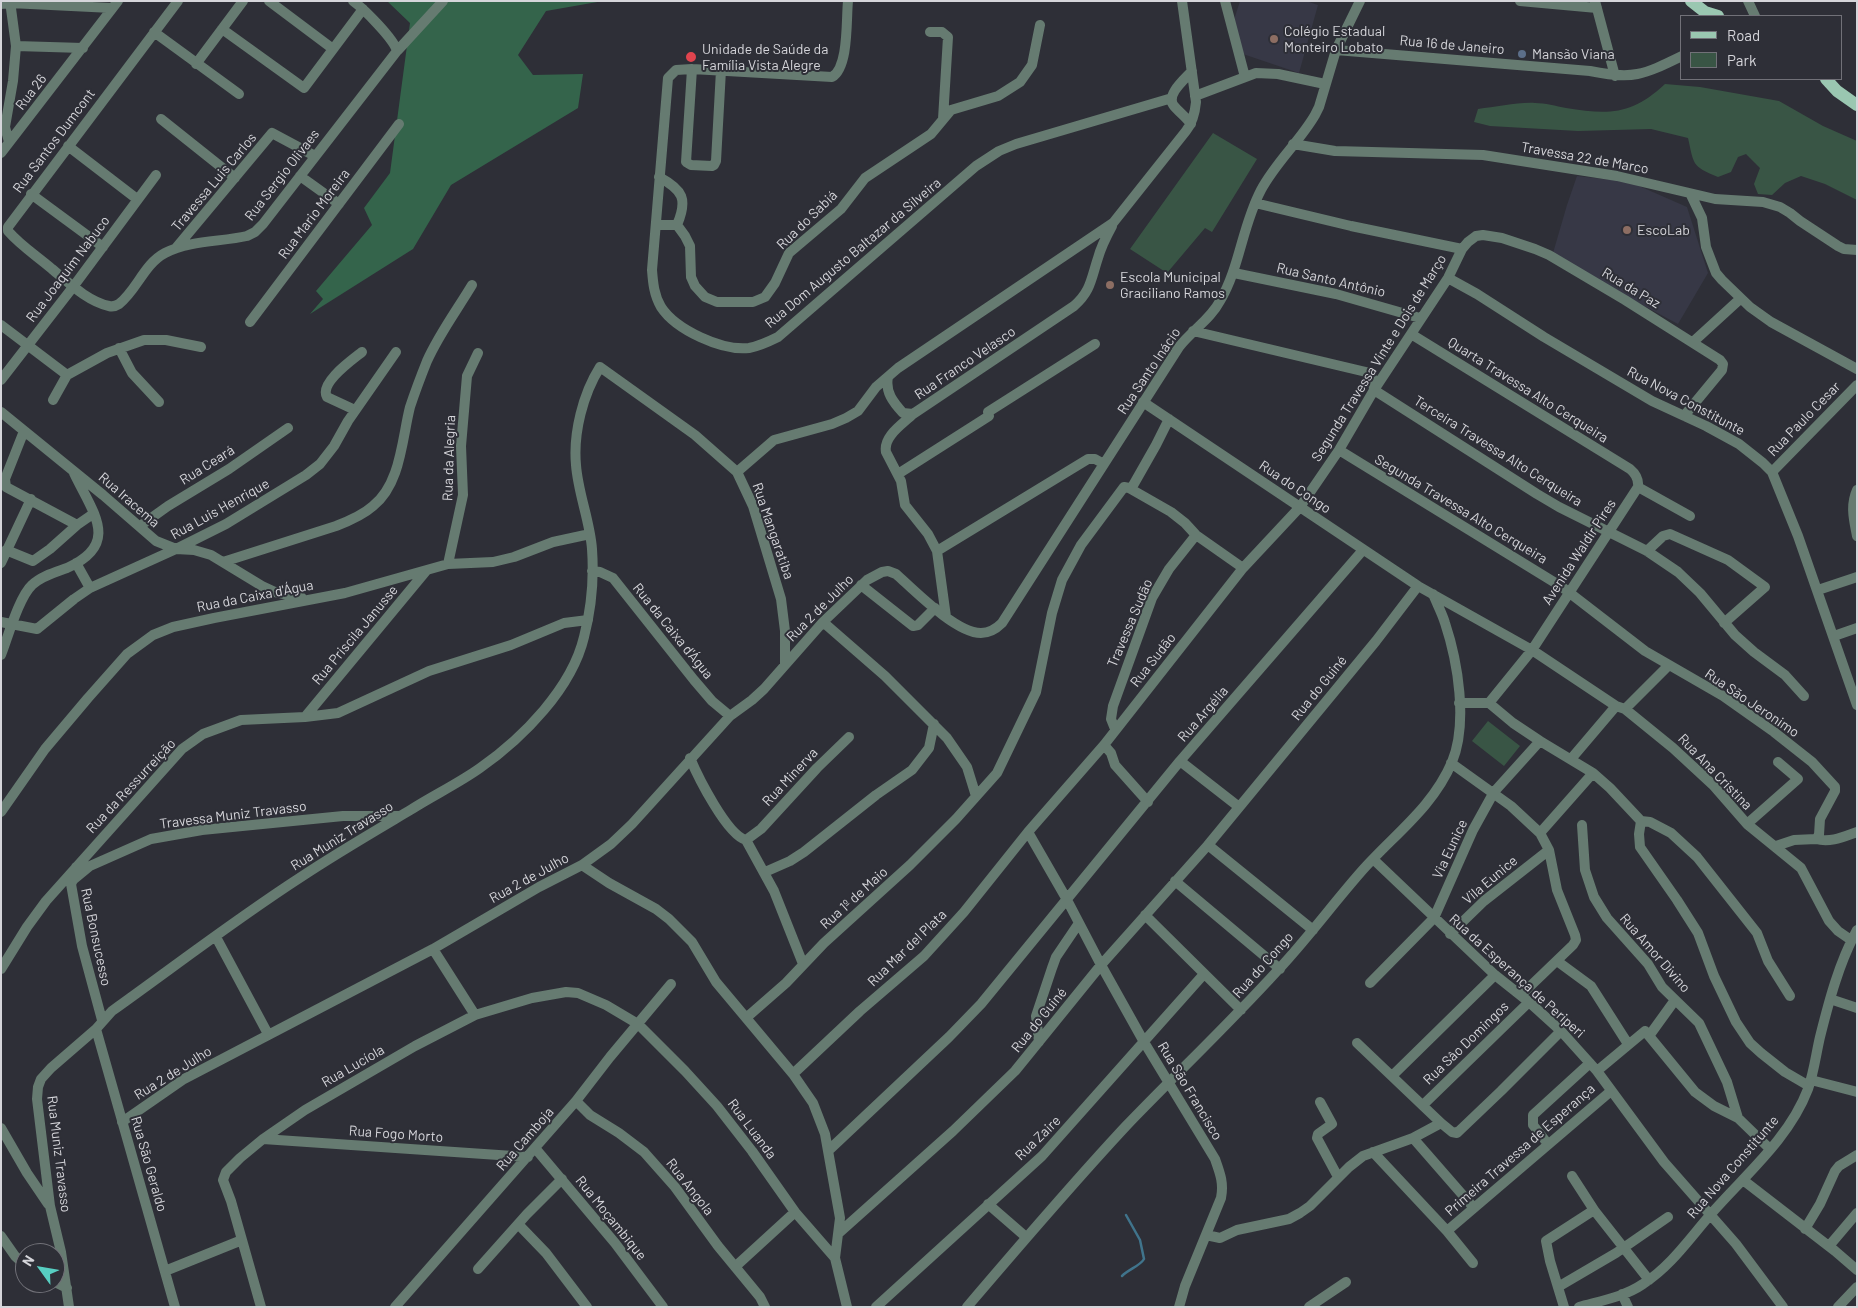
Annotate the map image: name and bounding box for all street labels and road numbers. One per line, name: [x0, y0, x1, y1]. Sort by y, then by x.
street label: Rua 16 de Janeiro: [1399, 32, 1505, 58]
street label: Rua 26: [12, 71, 50, 113]
street label: Rua Santos Dumcont: [9, 86, 99, 196]
street label: Rua Sergio Olivaes: [241, 126, 323, 224]
street label: Travessa Luis Carlos: [168, 129, 260, 235]
street label: Travessa 22 de Marco: [1520, 139, 1650, 177]
street label: Rua Mario Moreira: [275, 166, 353, 262]
street label: Rua Dom Augusto Baltazar da Silveira: [762, 174, 944, 332]
street label: Rua do Sabiá: [773, 187, 841, 253]
street label: Rua Joaquim Nabuco: [23, 213, 113, 325]
street label: Segunda Travessa Vinte e Dois de Março: [1308, 251, 1450, 465]
street label: Rua Santo Antônio: [1275, 259, 1387, 301]
street label: Rua da Paz: [1599, 264, 1663, 312]
street label: Rua Franco Velasco: [911, 323, 1019, 403]
street label: Rua Santo Inácio: [1114, 324, 1184, 418]
street label: Quarta Travessa Alto Cerqueira: [1445, 334, 1611, 446]
street label: Rua Nova Constitunte: [1624, 363, 1748, 439]
street label: Rua Paulo Cesar: [1764, 378, 1844, 460]
street label: Terceira Travessa Alto Cerqueira: [1411, 392, 1585, 510]
street label: Rua da Alegria: [439, 415, 459, 501]
street label: Rua Ceará: [177, 442, 237, 488]
street label: Segunda Travessa Alto Cerqueira: [1372, 451, 1550, 567]
street label: Rua do Congo: [1256, 457, 1334, 517]
street label: Rua Iracema: [95, 469, 163, 531]
street label: Rua Luis Henrique: [168, 475, 272, 543]
street label: Rua Mangaratiba: [749, 481, 797, 581]
street label: Avenida Waldir Pires: [1539, 496, 1619, 608]
street label: Rua 2 de Julho: [783, 571, 857, 645]
street label: Rua da Caixa d'Água: [195, 576, 315, 616]
street label: Travessa Sudão: [1104, 576, 1156, 670]
street label: Rua da Caixa d'Água: [629, 580, 717, 682]
street label: Rua Priscila Janusse: [308, 582, 402, 688]
street label: Rua Sudão: [1127, 630, 1179, 690]
street label: Rua do Guiné: [1288, 652, 1350, 724]
street label: Rua São Jeronimo: [1702, 665, 1802, 741]
street label: Rua Argélia: [1174, 683, 1232, 745]
street label: Rua Ana Cristina: [1674, 730, 1756, 814]
street label: Rua da Ressurreição: [83, 735, 179, 837]
street label: Rua Minerva: [759, 744, 821, 810]
street label: Travessa Muniz Travasso: [159, 798, 307, 832]
street label: Rua Muniz Travasso: [288, 798, 396, 874]
street label: Via Eunice: [1429, 817, 1471, 881]
street label: Rua 2 de Julho: [486, 849, 572, 907]
street label: Vila Eunice: [1459, 852, 1521, 908]
street label: Rua 1º de Maio: [817, 863, 891, 933]
street label: Rua Bonsucesso: [77, 887, 115, 987]
street label: Rua Mar del Plata: [864, 906, 950, 990]
street label: Rua Amor Divino: [1616, 910, 1694, 996]
street label: Rua da Esperança de Periperi: [1446, 911, 1588, 1041]
street label: Rua do Congo: [1229, 929, 1297, 1001]
street label: Rua do Guiné: [1008, 984, 1070, 1056]
street label: Rua Sâo Domingos: [1420, 998, 1512, 1088]
street label: Rua São Francisco: [1154, 1039, 1226, 1143]
street label: Rua Lucíola: [319, 1041, 387, 1091]
street label: Rua 2 de Julho: [131, 1043, 215, 1103]
street label: Primeira Travessa de Esperança: [1442, 1080, 1598, 1220]
street label: Rua Muniz Travasso: [43, 1095, 75, 1213]
street label: Rua Luanda: [724, 1096, 780, 1162]
street label: Rua Camboja: [493, 1104, 557, 1174]
street label: Rua Zaire: [1012, 1112, 1064, 1164]
street label: Rua Nova Constitunte: [1684, 1112, 1782, 1222]
street label: Rua São Geraldo: [127, 1114, 171, 1214]
street label: Rua Fogo Morto: [348, 1122, 444, 1146]
street label: Rua Angola: [663, 1155, 717, 1219]
street label: Rua Moçambique: [572, 1172, 650, 1264]

